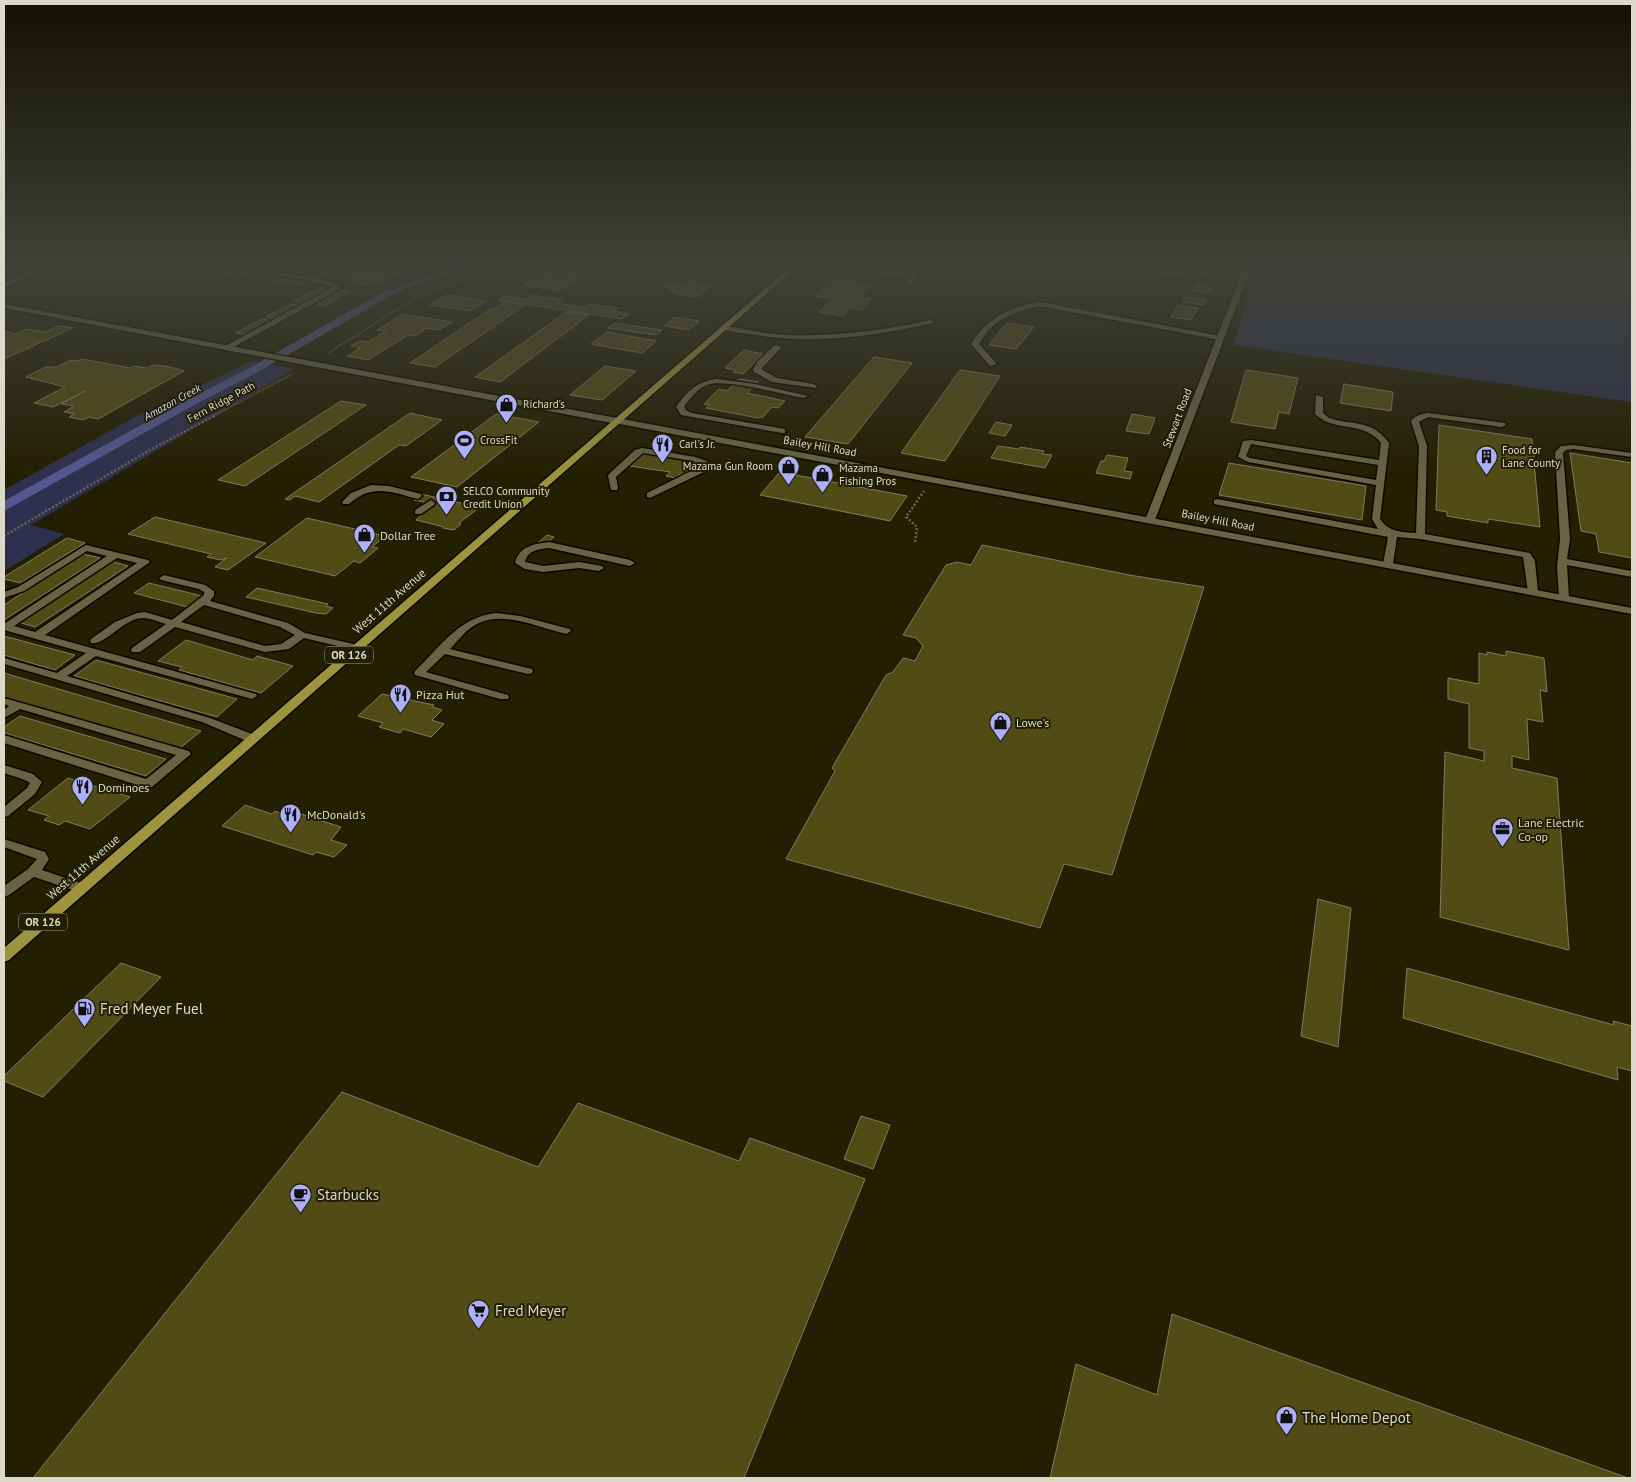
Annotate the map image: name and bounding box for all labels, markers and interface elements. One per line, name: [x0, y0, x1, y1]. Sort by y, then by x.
street label: Fern Ridge Path: [185, 378, 257, 426]
water label: Amazon Creek: [140, 380, 204, 424]
street label: Stewart Road: [1159, 386, 1195, 450]
shop icon: Richard's: [495, 392, 519, 423]
place label: Richard's: [523, 397, 565, 411]
sports icon: CrossFit: [452, 428, 476, 459]
restaurant icon: Carl's Jr.: [651, 432, 675, 463]
place label: CrossFit: [480, 433, 518, 447]
street label: Bailey Hill Road: [782, 433, 858, 459]
place label: Carl's Jr.: [679, 437, 715, 451]
place label: Food for Lane County: [1502, 443, 1561, 470]
building icon: Food for Lane County: [1474, 444, 1498, 475]
shop icon: Mazama Gun Room: [777, 454, 801, 485]
place label: Mazama Gun Room: [683, 459, 773, 473]
place label: Mazama Fishing Pros: [839, 461, 896, 488]
shop icon: Mazama Fishing Pros: [811, 462, 835, 493]
place label: SELCO Community Credit Union: [463, 484, 550, 511]
bank icon: SELCO Community Credit Union: [435, 485, 459, 516]
street label: Bailey Hill Road: [1180, 506, 1256, 534]
shop icon: Dollar Tree: [352, 523, 376, 554]
place label: Dollar Tree: [380, 528, 436, 543]
street label: West 11th Avenue: [349, 565, 429, 637]
road number: OR 126: [325, 646, 373, 664]
restaurant icon: Pizza Hut: [388, 682, 412, 713]
place label: Pizza Hut: [416, 687, 464, 702]
shop icon: Lowe's: [988, 710, 1012, 741]
place label: Lowe's: [1016, 715, 1049, 730]
restaurant icon: Dominoes: [70, 775, 94, 806]
place label: Dominoes: [98, 780, 149, 795]
restaurant icon: McDonald's: [279, 802, 303, 833]
place label: McDonald's: [307, 807, 366, 822]
place label: Lane Electric Co-op: [1518, 815, 1584, 844]
office icon: Lane Electric Co-op: [1490, 817, 1514, 848]
street label: West 11th Avenue: [43, 831, 123, 903]
road number: OR 126: [19, 914, 67, 930]
fuel station icon: Fred Meyer Fuel: [72, 996, 96, 1027]
place label: Fred Meyer Fuel: [100, 999, 204, 1018]
cafe icon: Starbucks: [289, 1182, 313, 1213]
place label: Starbucks: [317, 1185, 379, 1204]
supermarket icon: Fred Meyer: [467, 1298, 491, 1329]
place label: Fred Meyer: [495, 1301, 566, 1320]
shop icon: The Home Depot: [1274, 1405, 1298, 1436]
place label: The Home Depot: [1302, 1408, 1411, 1427]

